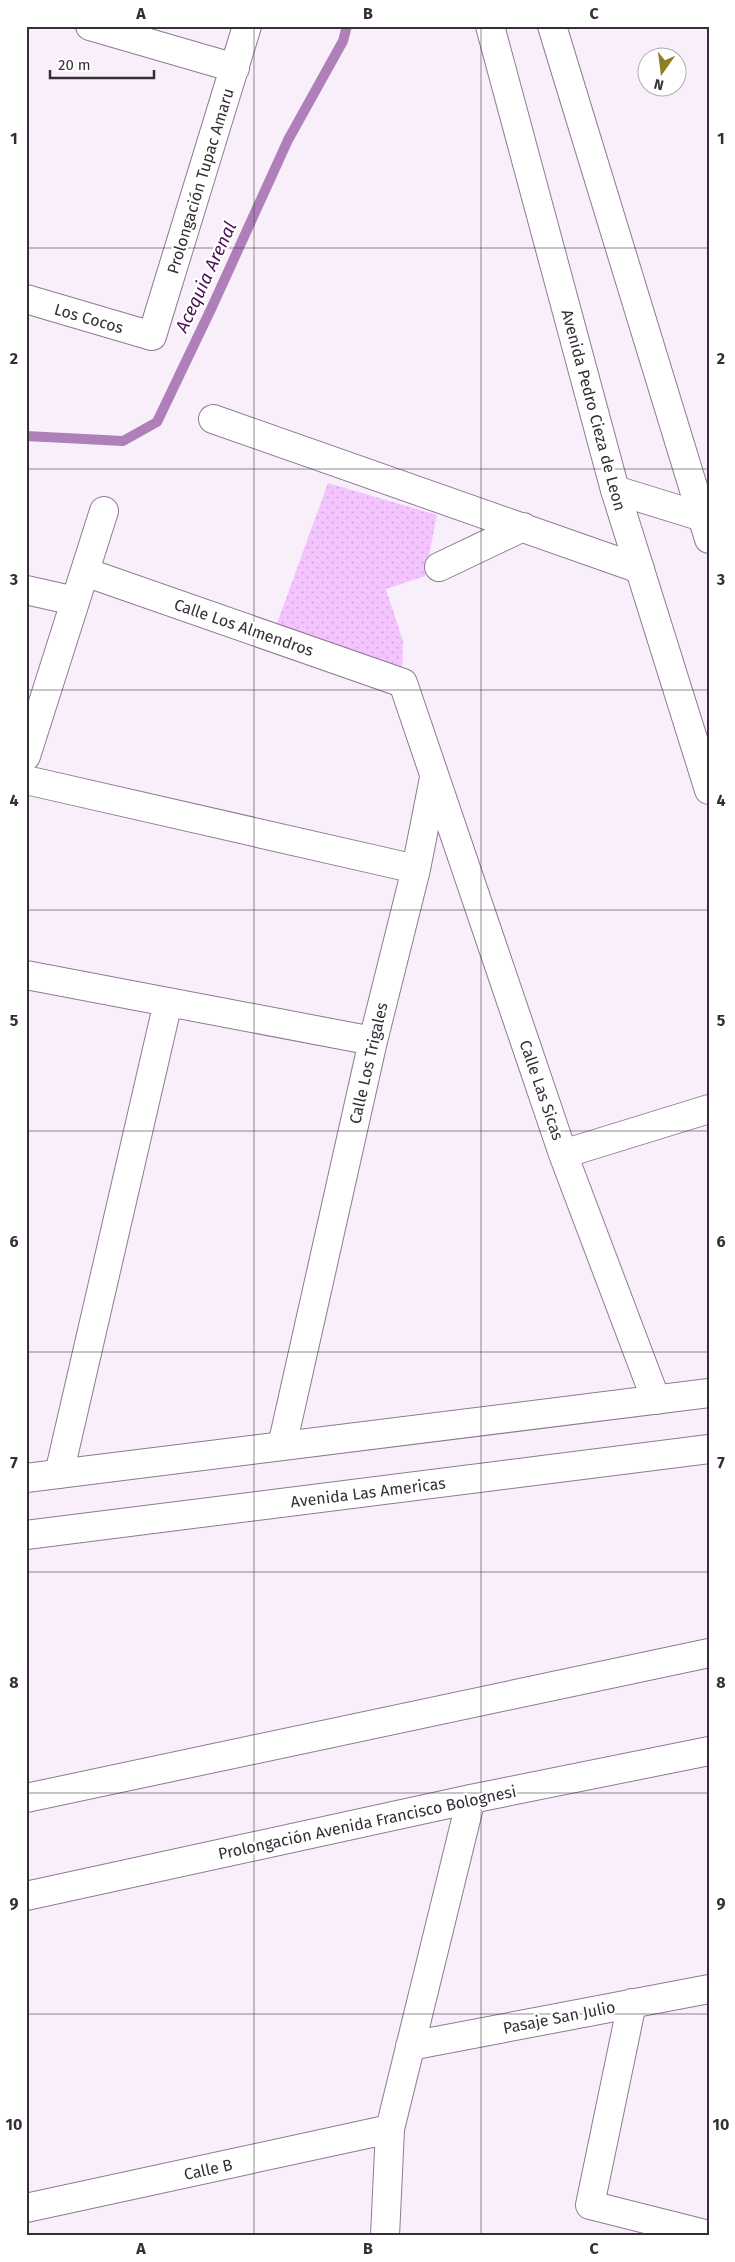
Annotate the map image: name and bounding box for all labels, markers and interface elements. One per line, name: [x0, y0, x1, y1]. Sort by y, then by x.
text: A: [135, 4, 146, 23]
text: B: [363, 4, 373, 23]
text: C: [589, 4, 599, 23]
scale bar: [50, 48, 154, 80]
north arrow: [638, 48, 688, 98]
text: 20 m: [58, 56, 91, 74]
text: N: [652, 75, 666, 94]
street label: Prolongación Tupac Amaru: [163, 86, 238, 276]
text: 1: [10, 129, 18, 148]
text: 1: [717, 129, 725, 148]
water label: Acequia Arenal: [170, 218, 241, 337]
street label: Los Cocos: [52, 300, 125, 337]
street label: Avenida Pedro Cieza de Leon: [557, 307, 630, 513]
text: 2: [10, 349, 18, 368]
text: 2: [717, 349, 725, 368]
text: 3: [9, 570, 18, 589]
text: 3: [716, 570, 725, 589]
street label: Calle Los Almendros: [172, 595, 316, 660]
text: 4: [9, 791, 19, 810]
text: 4: [716, 791, 726, 810]
street label: Calle Los Trigales: [345, 1001, 392, 1126]
text: 5: [10, 1011, 19, 1030]
text: 5: [717, 1011, 726, 1030]
street label: Calle Las Sicas: [516, 1038, 568, 1143]
text: 6: [9, 1232, 19, 1251]
text: 6: [716, 1232, 726, 1251]
text: 7: [10, 1453, 18, 1472]
text: 7: [717, 1453, 725, 1472]
street label: Avenida Las Americas: [290, 1474, 447, 1511]
text: 8: [9, 1673, 19, 1692]
text: 8: [716, 1673, 726, 1692]
street label: Prolongación Avenida Francisco Bolognesi: [216, 1782, 518, 1863]
text: 9: [10, 1894, 19, 1913]
text: 9: [717, 1894, 726, 1913]
street label: Pasaje San Julio: [501, 1997, 617, 2038]
text: 10: [6, 2115, 22, 2134]
text: 10: [713, 2115, 729, 2134]
street label: Calle B: [182, 2155, 234, 2184]
text: A: [135, 2239, 146, 2258]
text: B: [363, 2239, 373, 2258]
text: C: [589, 2239, 599, 2258]

